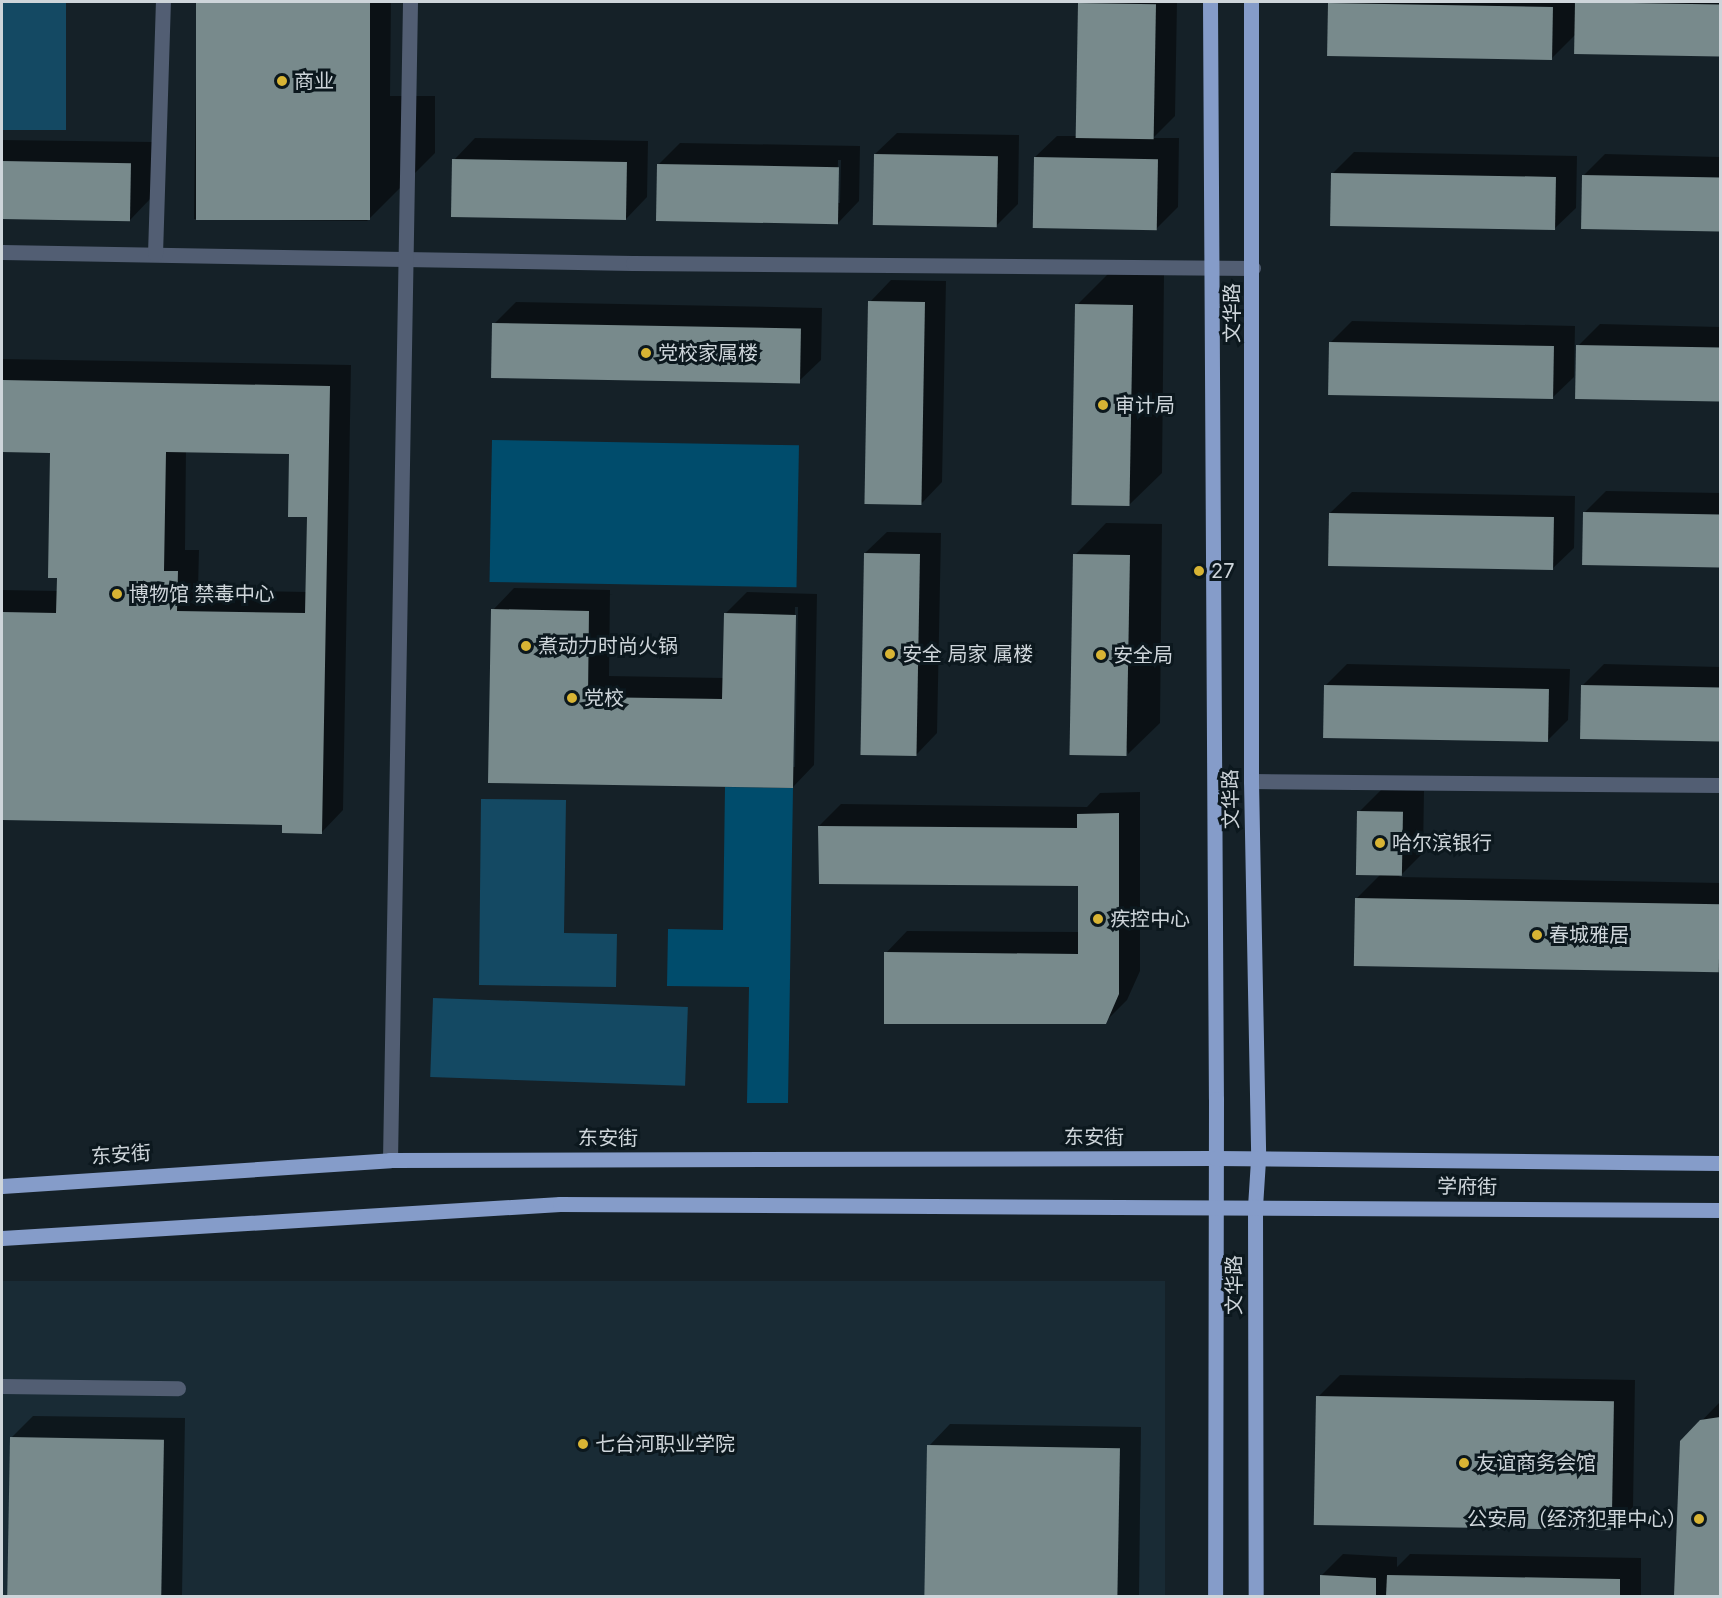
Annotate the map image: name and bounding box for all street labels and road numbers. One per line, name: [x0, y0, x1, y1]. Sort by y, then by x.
street label: 文华路: [1220, 283, 1244, 343]
street label: 文华路: [1218, 769, 1244, 829]
street label: 东安街: [1064, 1125, 1124, 1149]
street label: 东安街: [578, 1126, 638, 1150]
street label: 东安街: [90, 1141, 152, 1169]
street label: 学府街: [1437, 1174, 1497, 1200]
street label: 文华路: [1222, 1255, 1246, 1315]

